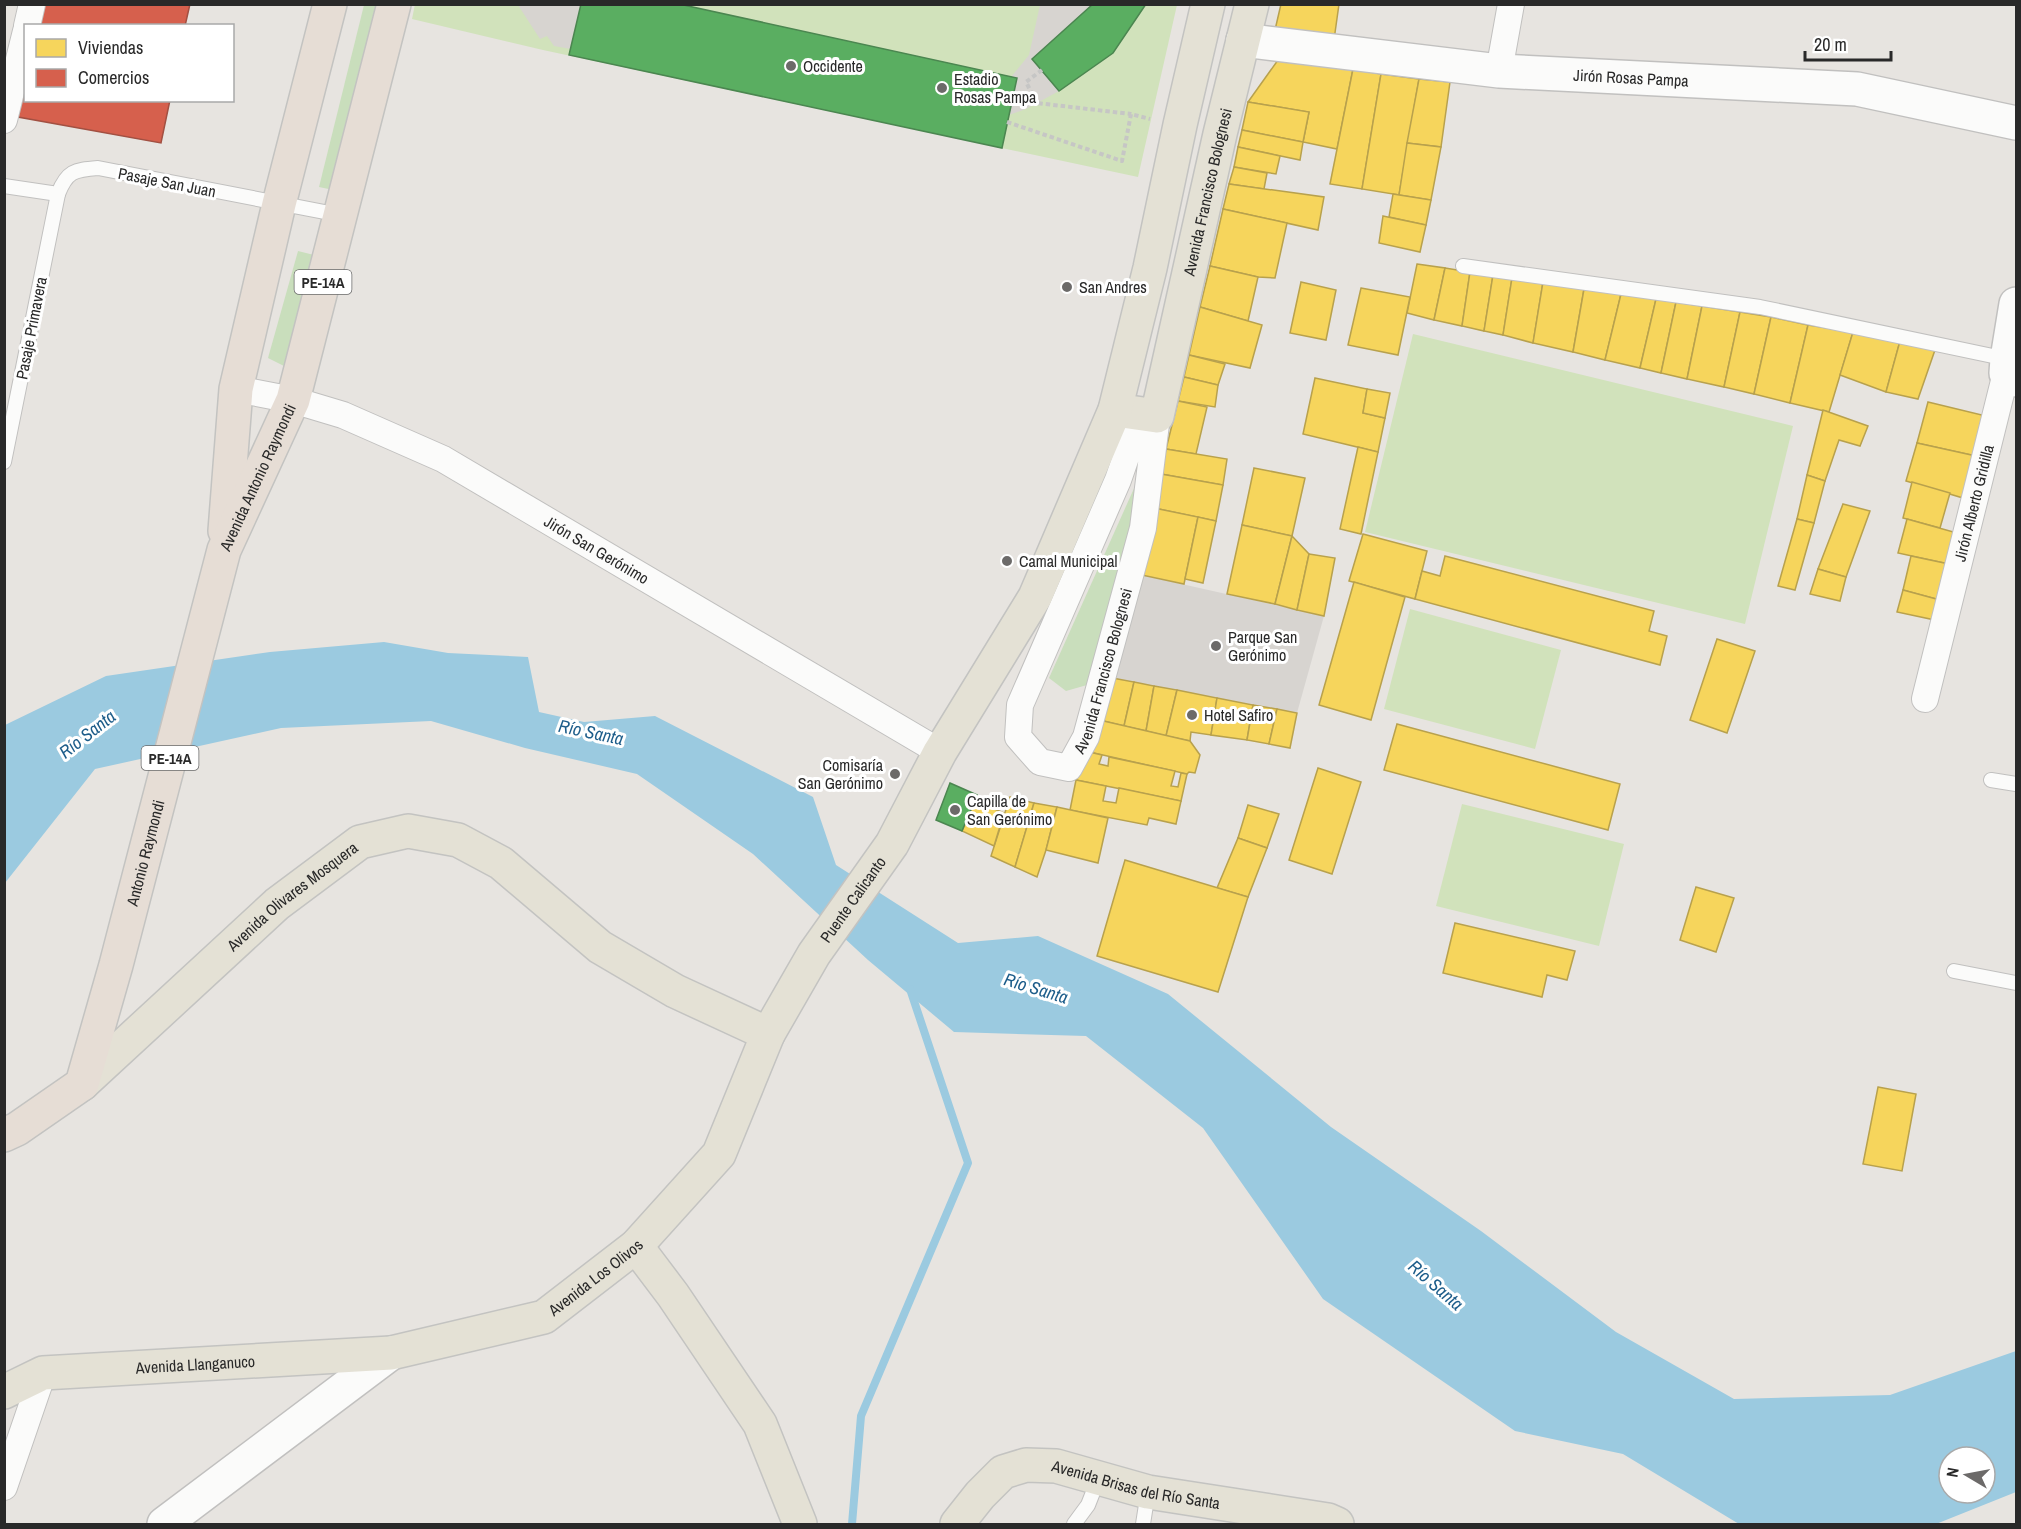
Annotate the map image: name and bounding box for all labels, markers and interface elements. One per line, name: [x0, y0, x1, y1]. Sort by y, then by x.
legend: [24, 24, 234, 102]
scale bar: [1805, 24, 1890, 62]
text: 20 m: [1814, 32, 1847, 57]
text: Viviendas: [78, 35, 143, 60]
place label: Occidente: [803, 55, 863, 77]
marker: Occidente: [784, 59, 798, 73]
street label: Jirón Rosas Pampa: [1573, 64, 1690, 92]
text: Comercios: [78, 65, 149, 90]
place label: Estadio Rosas Pampa: [954, 68, 1037, 108]
marker: Estadio Rosas Pampa: [935, 81, 949, 95]
street label: Avenida Francisco Bolognesi: [1177, 106, 1237, 279]
street label: Pasaje San Juan: [116, 162, 218, 202]
road number: PE-14A: [294, 270, 352, 294]
street label: Pasaje Primavera: [10, 274, 52, 381]
place label: San Andres: [1079, 276, 1147, 298]
marker: San Andres: [1060, 280, 1074, 294]
street label: Avenida Antonio Raymondi: [214, 400, 301, 555]
street label: Jirón Alberto Gridilla: [1949, 442, 1999, 564]
street label: Jirón San Gerónimo: [540, 510, 653, 589]
place label: Camal Municipal: [1019, 550, 1118, 572]
marker: Camal Municipal: [1000, 554, 1014, 568]
street label: Avenida Francisco Bolognesi: [1068, 586, 1137, 758]
place label: Parque San Gerónimo: [1228, 626, 1297, 666]
marker: Parque San Gerónimo: [1209, 639, 1223, 653]
water label: Río Santa: [53, 704, 121, 764]
place label: Hotel Safiro: [1204, 704, 1273, 726]
marker: Hotel Safiro: [1185, 708, 1199, 722]
water label: Río Santa: [556, 713, 626, 751]
road number: PE-14A: [142, 746, 198, 770]
place label: Comisaría San Gerónimo: [798, 754, 884, 794]
marker: Comisaría San Gerónimo: [888, 767, 902, 781]
place label: Capilla de San Gerónimo: [967, 790, 1052, 830]
street label: Antonio Raymondi: [121, 797, 170, 909]
marker: Capilla de San Gerónimo: [948, 803, 962, 817]
street label: Avenida Olivares Mosquera: [221, 836, 363, 957]
street label: Puente Calicanto: [815, 852, 891, 947]
water label: Río Santa: [1001, 966, 1071, 1010]
street label: Avenida Los Olivos: [543, 1235, 648, 1321]
water label: Río Santa: [1403, 1254, 1469, 1316]
street label: Avenida Llanganuco: [134, 1350, 256, 1379]
north arrow: [1937, 1445, 1997, 1505]
street label: Avenida Brisas del Río Santa: [1049, 1454, 1222, 1514]
text: N: [1941, 1466, 1964, 1479]

